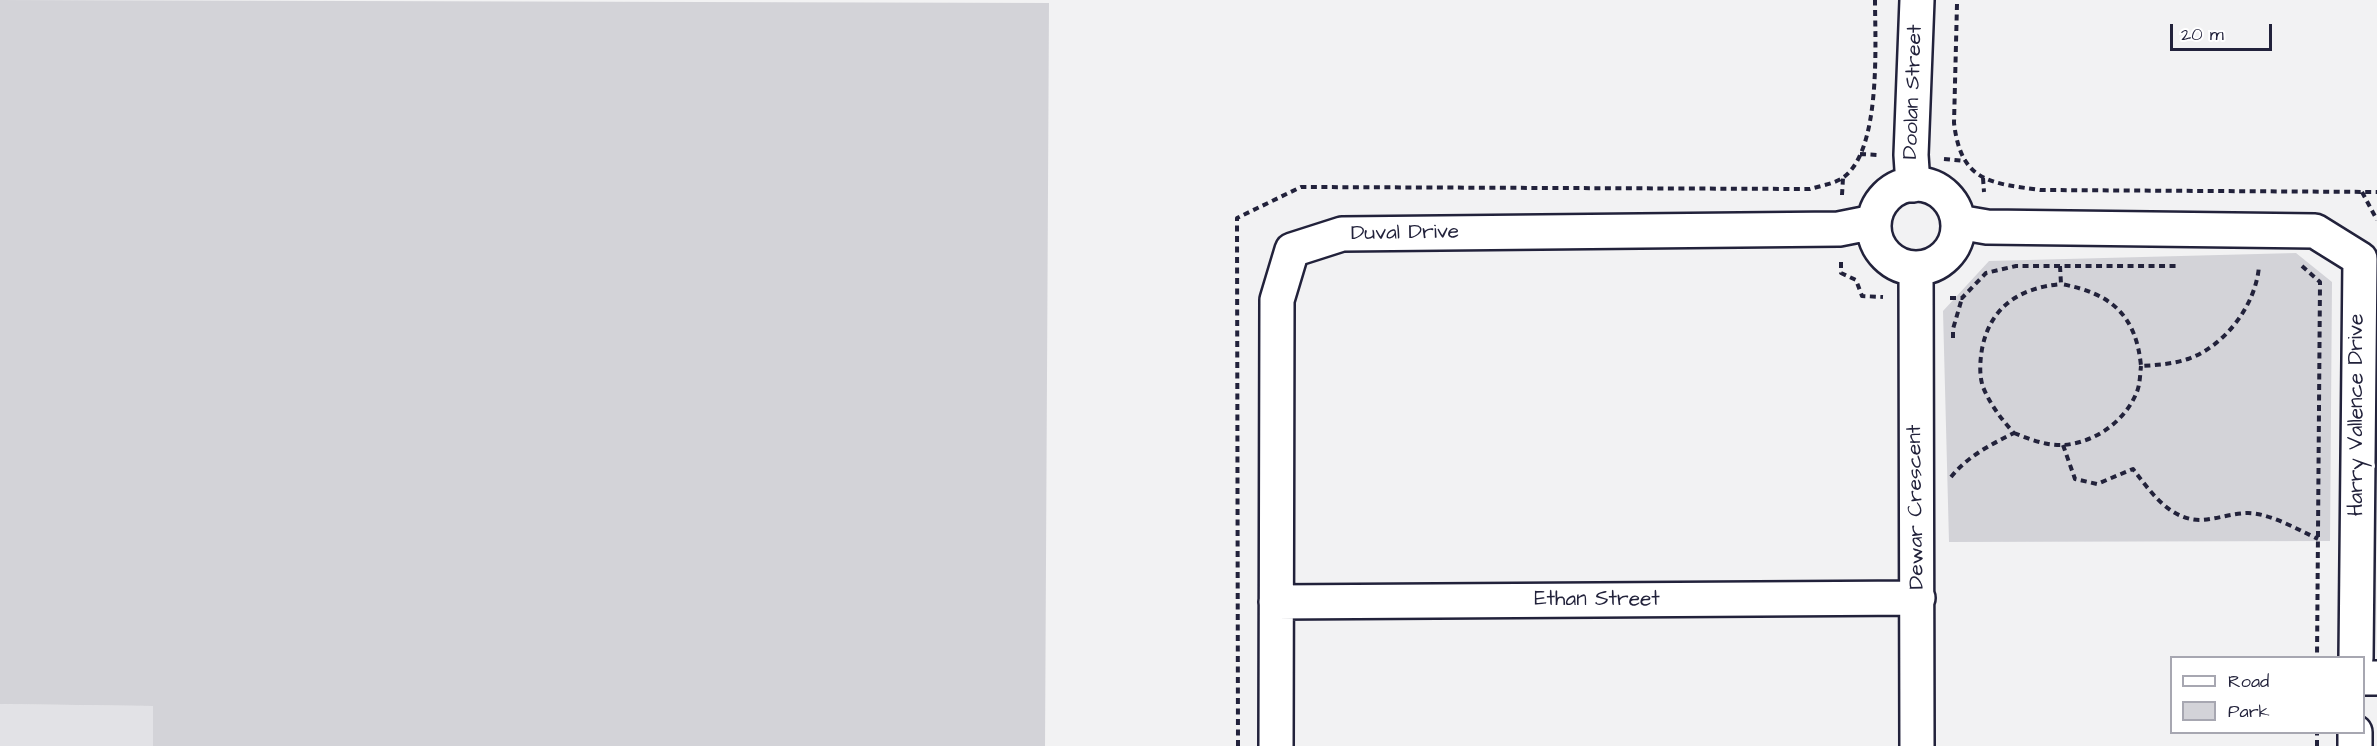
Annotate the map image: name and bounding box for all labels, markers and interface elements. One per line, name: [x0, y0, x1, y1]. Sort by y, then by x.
scale bar: [2173, 12, 2275, 50]
text: 20 m: [2181, 22, 2224, 47]
street label: Doolan Street: [1899, 24, 1929, 160]
street label: Duval Drive: [1351, 220, 1459, 248]
street label: Harry Vallence Drive: [2345, 314, 2371, 516]
street label: Dewar Crescent: [1903, 424, 1931, 590]
street label: Ethan Street: [1534, 588, 1660, 614]
legend: [2170, 656, 2365, 734]
text: Road: [2228, 669, 2269, 694]
text: Park: [2228, 699, 2270, 724]

